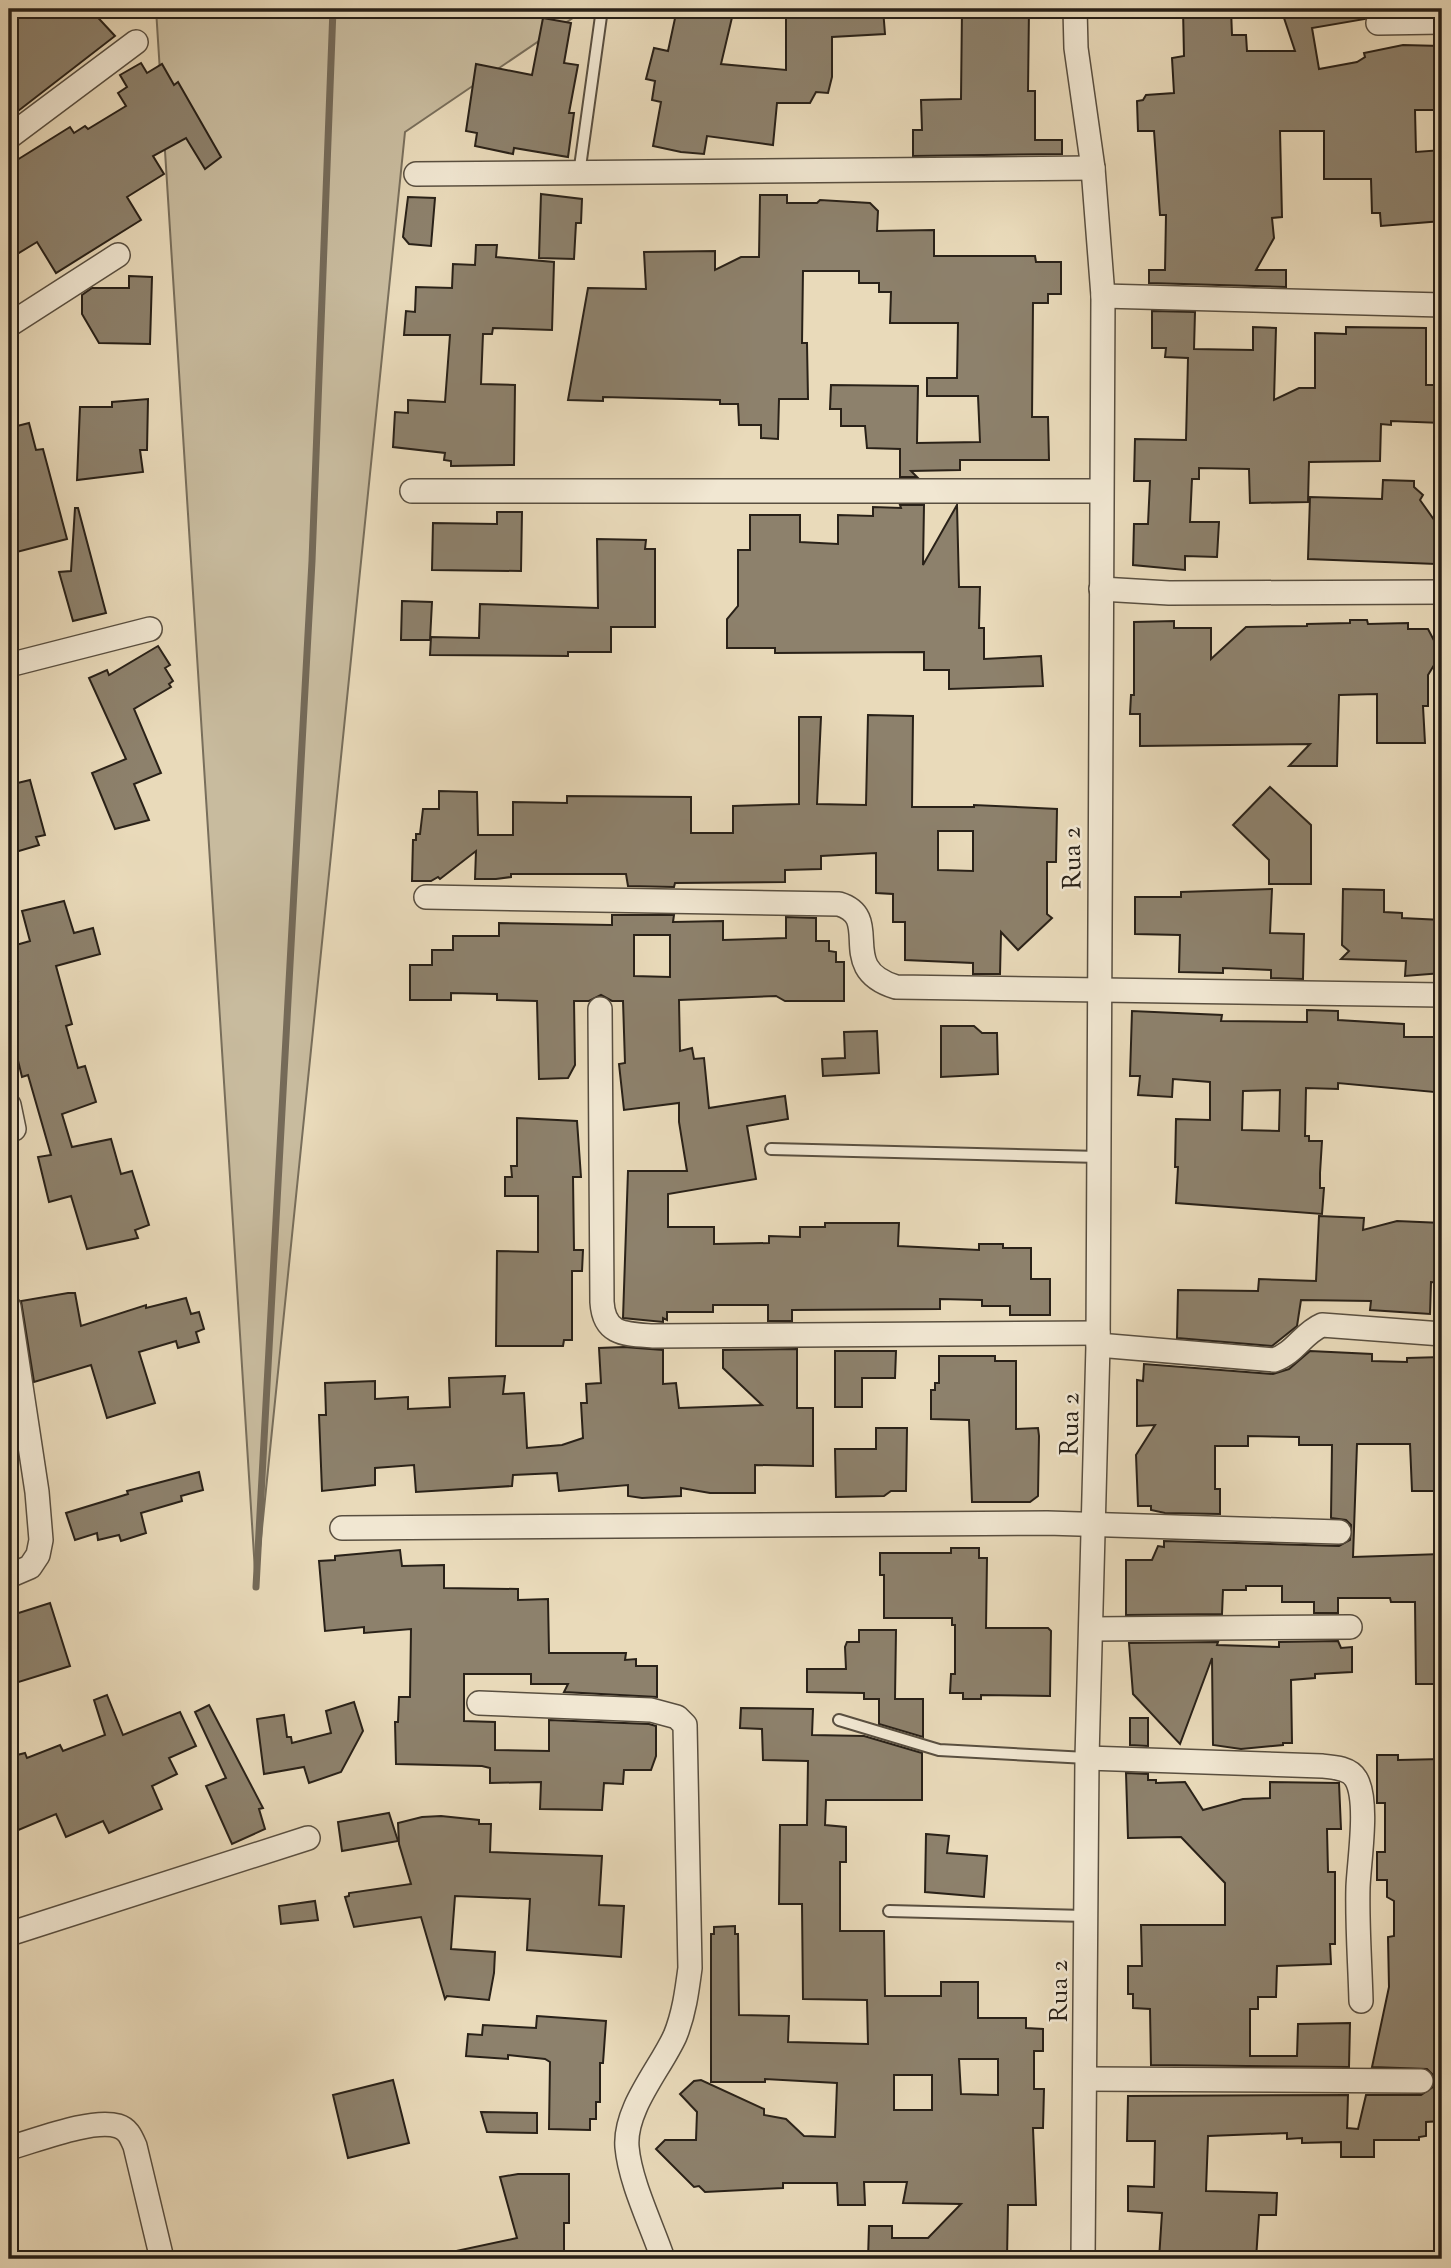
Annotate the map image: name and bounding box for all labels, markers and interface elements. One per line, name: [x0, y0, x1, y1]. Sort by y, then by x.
street label: Rua 2: [1054, 826, 1093, 890]
street label: Rua 2: [1052, 1392, 1091, 1456]
street label: Rua 2: [1042, 1960, 1079, 2022]

